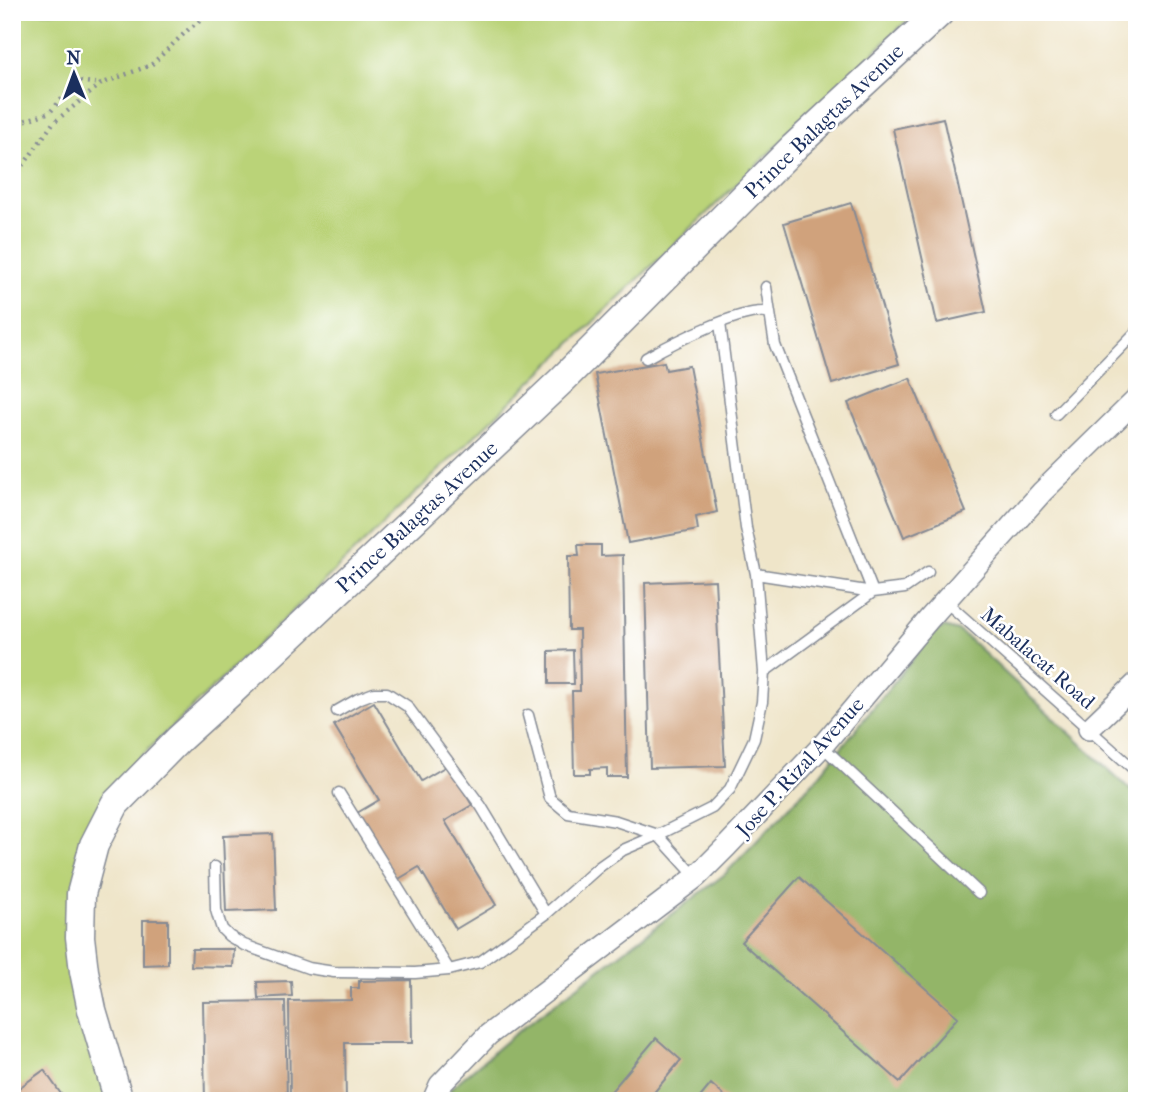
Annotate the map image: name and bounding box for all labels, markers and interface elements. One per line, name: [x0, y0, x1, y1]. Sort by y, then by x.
north arrow: [38, 38, 108, 108]
street label: Prince Balagtas Avenue: [740, 39, 908, 203]
text: N: [66, 47, 82, 69]
street label: Prince Balagtas Avenue: [331, 436, 503, 598]
street label: Mabalacat Road: [976, 602, 1100, 714]
street label: Jose P. Rizal Avenue: [730, 692, 869, 843]

